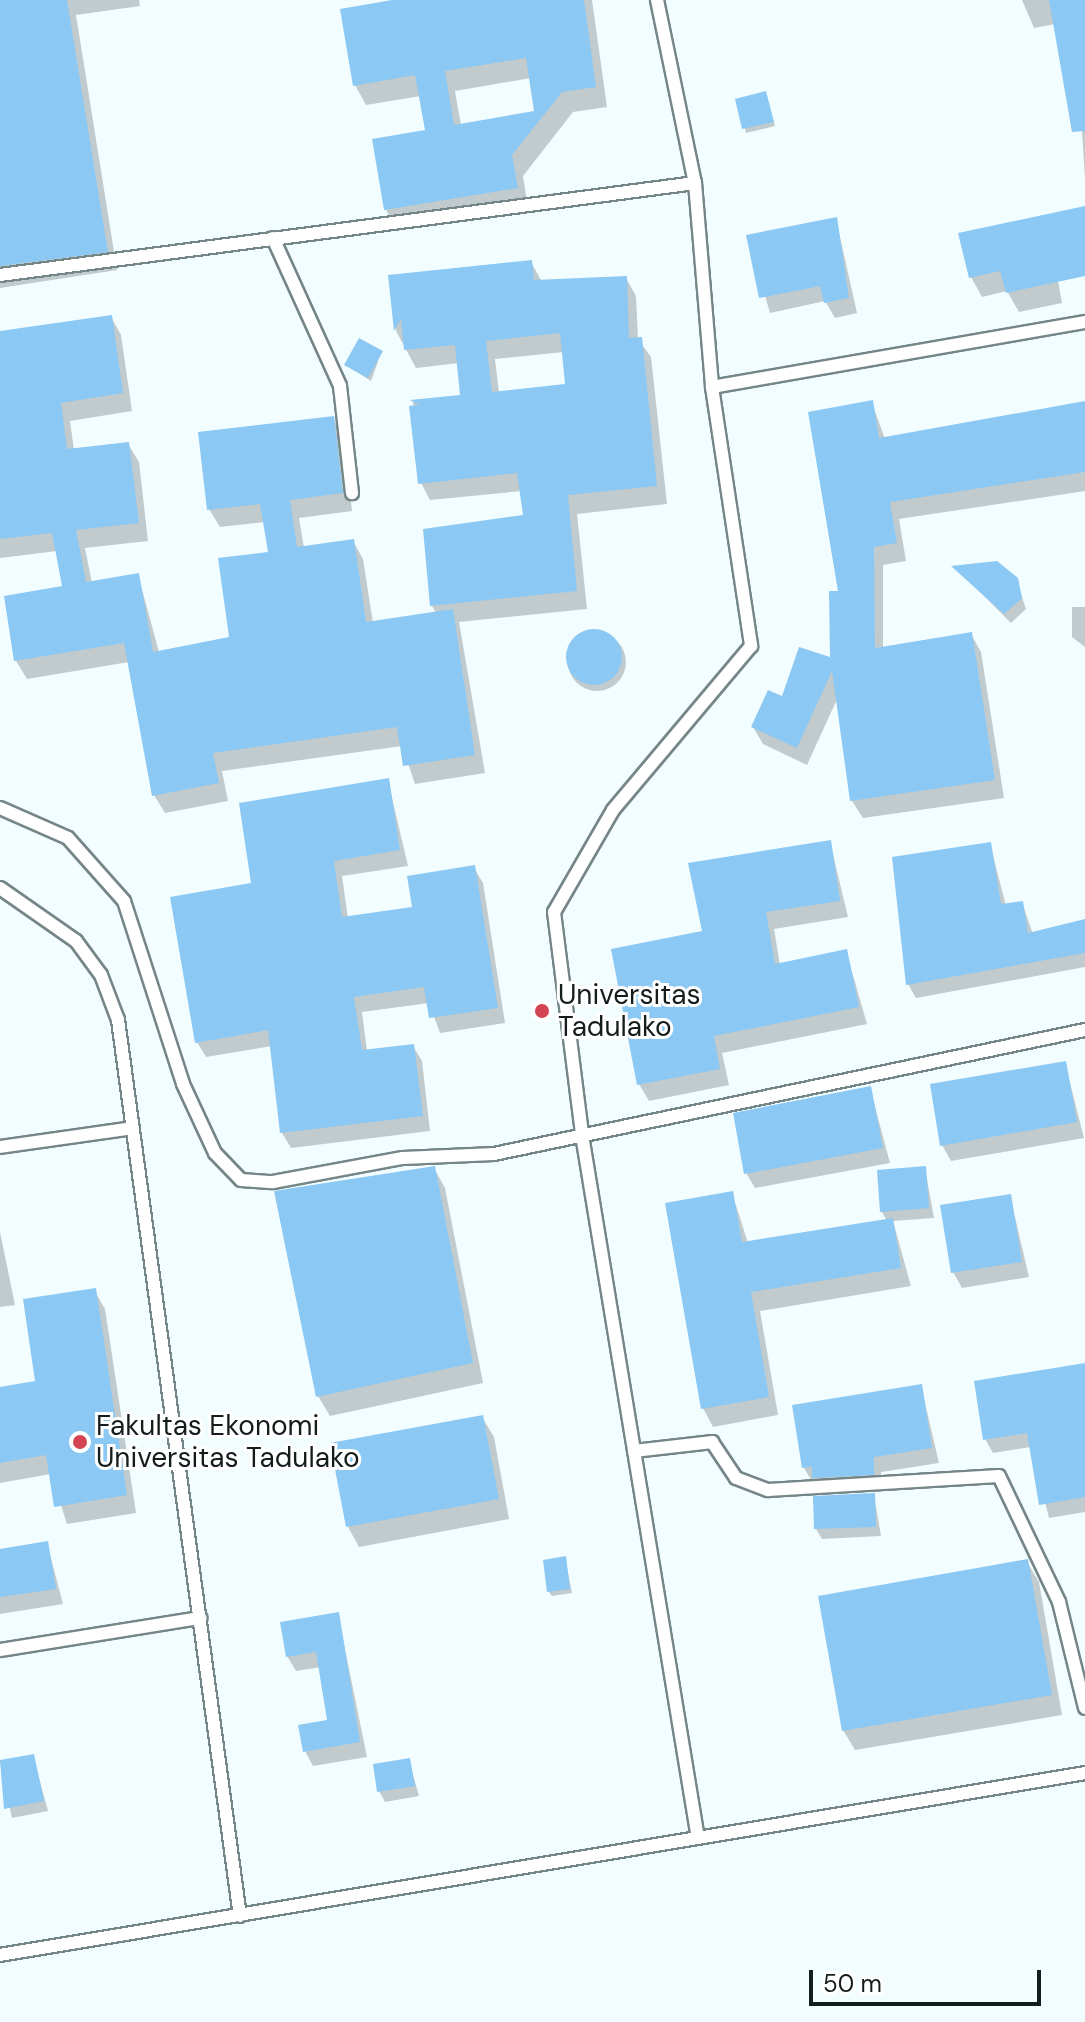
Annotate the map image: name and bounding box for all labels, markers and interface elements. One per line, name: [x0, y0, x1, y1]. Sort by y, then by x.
place label: Universitas Tadulako: [558, 978, 700, 1044]
marker: Universitas Tadulako: [533, 1002, 551, 1020]
place label: Fakultas Ekonomi Universitas Tadulako: [96, 1409, 360, 1475]
marker: Fakultas Ekonomi Universitas Tadulako: [71, 1433, 89, 1451]
scale bar: [813, 1954, 1045, 2004]
text: 50 m: [823, 1968, 882, 1999]

